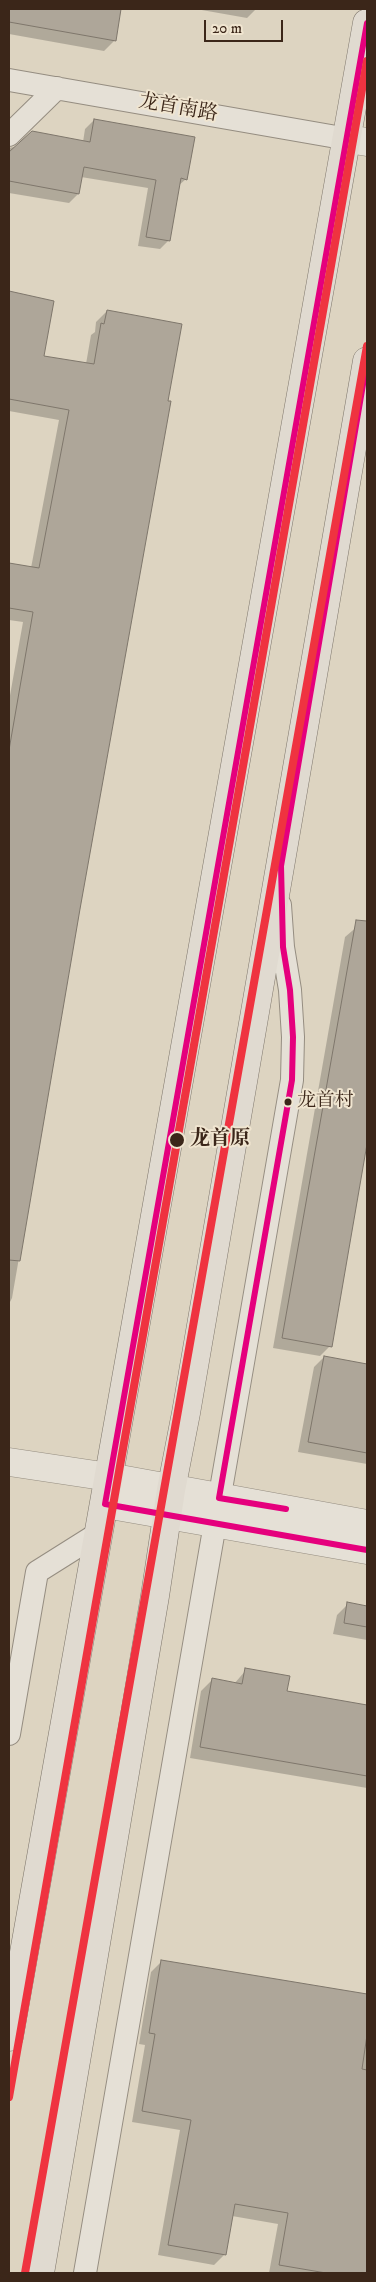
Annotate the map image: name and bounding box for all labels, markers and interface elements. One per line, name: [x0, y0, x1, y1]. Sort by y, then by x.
scale bar: [206, 10, 285, 42]
text: 20 m: [212, 19, 242, 38]
street label: 龙首南路: [137, 90, 219, 128]
place label: 龙首村: [297, 1091, 354, 1113]
marker: 龙首村: [283, 1097, 293, 1107]
place label: 龙首原: [190, 1128, 250, 1152]
marker: 龙首原: [168, 1131, 186, 1149]

